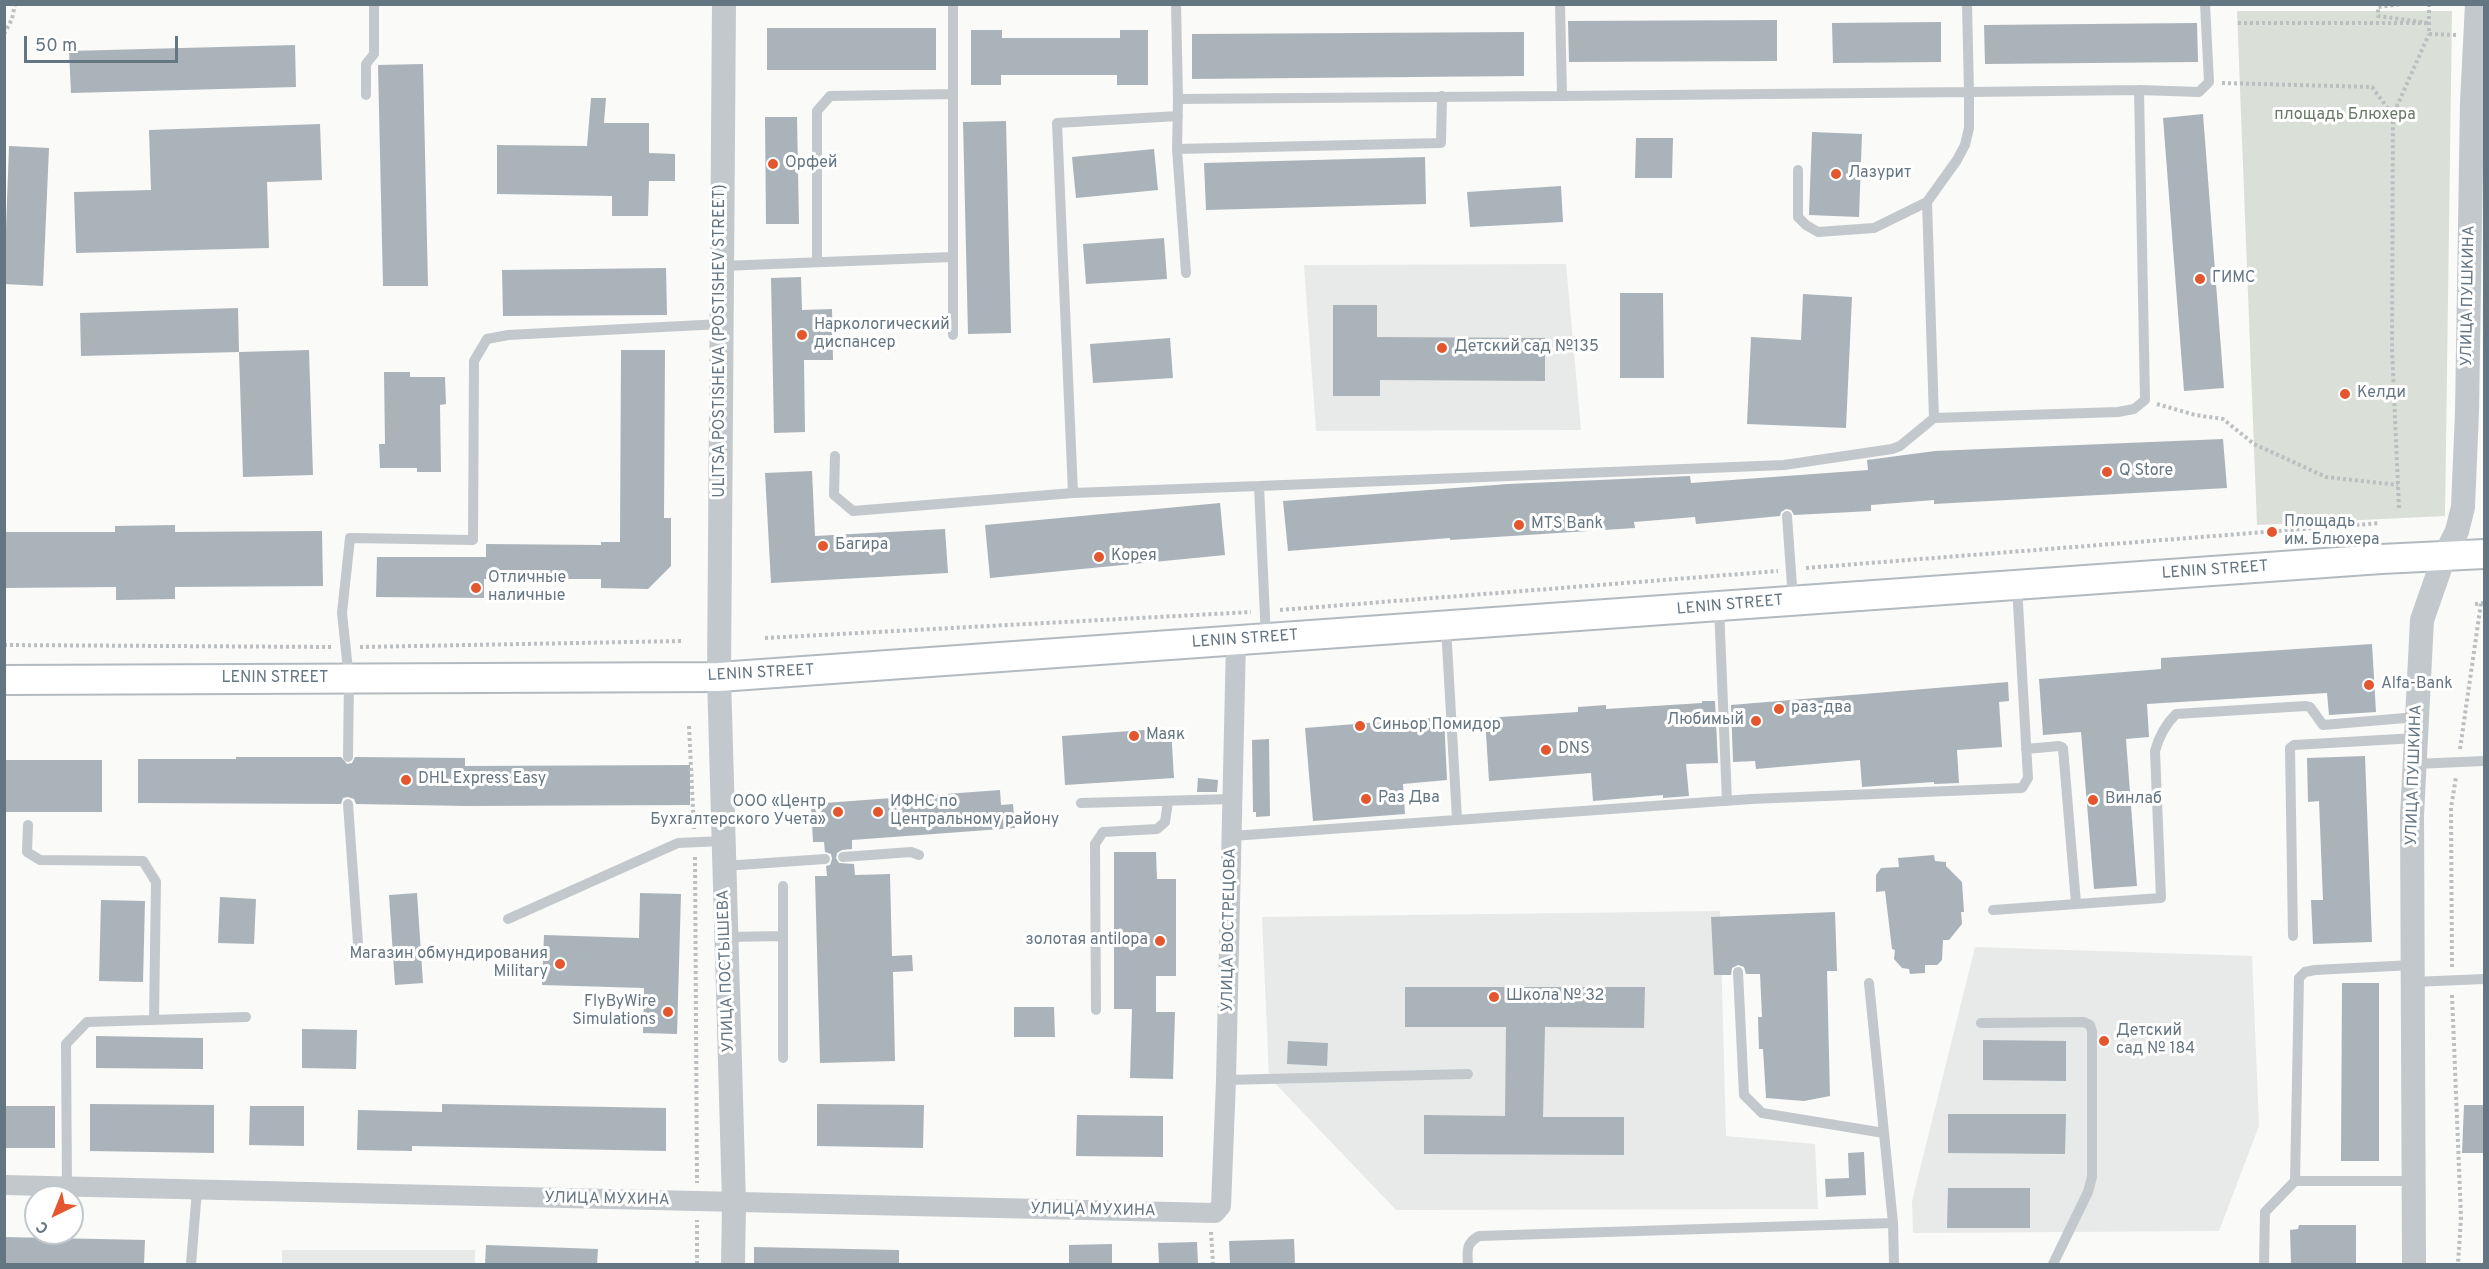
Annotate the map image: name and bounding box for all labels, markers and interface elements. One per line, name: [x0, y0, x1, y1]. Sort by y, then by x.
scale bar: [27, 24, 182, 62]
text: 50 m: [35, 35, 77, 58]
park label: площадь Блюхера: [2274, 106, 2416, 126]
place label: Орфей: [785, 154, 837, 174]
marker: Орфей: [766, 157, 780, 171]
place label: Лазурит: [1848, 164, 1911, 184]
marker: Лазурит: [1829, 167, 1843, 181]
street label: ULITSA POSTISHEVA (POSTISHEV STREET): [711, 184, 731, 498]
street label: УЛИЦА ПУШКИНА: [2458, 225, 2480, 367]
place label: ГИМС: [2212, 269, 2255, 289]
marker: ГИМС: [2193, 272, 2207, 286]
place label: Наркологический диспансер: [814, 316, 950, 354]
marker: Наркологический диспансер: [795, 328, 809, 342]
place label: Детский сад №135: [1454, 338, 1599, 358]
marker: Детский сад №135: [1435, 341, 1449, 355]
place label: Келди: [2357, 384, 2406, 404]
marker: Келди: [2338, 387, 2352, 401]
place label: Q Store: [2119, 462, 2173, 482]
marker: Q Store: [2100, 465, 2114, 479]
place label: Площадь им. Блюхера: [2284, 513, 2379, 551]
place label: MTS Bank: [1531, 515, 1603, 535]
marker: MTS Bank: [1512, 518, 1526, 532]
marker: Площадь им. Блюхера: [2265, 525, 2279, 539]
place label: Багира: [835, 536, 888, 556]
marker: Багира: [816, 539, 830, 553]
place label: Корея: [1111, 547, 1157, 567]
marker: Корея: [1092, 550, 1106, 564]
street label: LENIN STREET: [2161, 558, 2269, 584]
place label: Отличные наличные: [488, 569, 566, 607]
marker: Отличные наличные: [469, 581, 483, 595]
street label: LENIN STREET: [1676, 592, 1784, 620]
street label: LENIN STREET: [1191, 627, 1299, 653]
street label: LENIN STREET: [707, 662, 815, 686]
street label: LENIN STREET: [222, 669, 328, 689]
place label: Alfa-Bank: [2381, 675, 2453, 695]
marker: Alfa-Bank: [2362, 678, 2376, 692]
place label: раз-два: [1791, 699, 1852, 719]
marker: раз-два: [1772, 702, 1786, 716]
street label: УЛИЦА ПУШКИНА: [2403, 704, 2427, 846]
place label: Любимый: [1667, 711, 1744, 731]
marker: Любимый: [1749, 714, 1763, 728]
place label: Синьор Помидор: [1372, 716, 1501, 736]
marker: Синьор Помидор: [1353, 719, 1367, 733]
place label: Маяк: [1146, 726, 1185, 746]
marker: Маяк: [1127, 729, 1141, 743]
place label: DNS: [1558, 740, 1590, 760]
marker: DNS: [1539, 743, 1553, 757]
place label: DHL Express Easy: [418, 770, 546, 790]
marker: DHL Express Easy: [399, 773, 413, 787]
place label: Раз Два: [1378, 789, 1440, 809]
place label: Винлаб: [2105, 790, 2162, 810]
marker: Раз Два: [1359, 792, 1373, 806]
place label: ООО «Центр Бухгалтерского Учета»: [650, 793, 826, 831]
place label: ИФНС по Центральному району: [890, 793, 1059, 831]
marker: Винлаб: [2086, 793, 2100, 807]
marker: ООО «Центр Бухгалтерского Учета»: [831, 805, 845, 819]
marker: ИФНС по Центральному району: [871, 805, 885, 819]
street label: УЛИЦА ВОСТРЕЦОВА: [1219, 848, 1241, 1012]
street label: УЛИЦА ПОСТЫШЕВА: [715, 889, 739, 1053]
place label: золотая antilopa: [1025, 931, 1148, 951]
marker: золотая antilopa: [1153, 934, 1167, 948]
place label: Магазин обмундирования Military: [350, 945, 548, 983]
marker: Магазин обмундирования Military: [553, 957, 567, 971]
place label: Школа № 32: [1506, 987, 1604, 1007]
marker: Школа № 32: [1487, 990, 1501, 1004]
place label: FlyByWire Simulations: [572, 993, 656, 1031]
marker: FlyByWire Simulations: [661, 1005, 675, 1019]
place label: Детский сад № 184: [2116, 1022, 2195, 1060]
marker: Детский сад № 184: [2097, 1034, 2111, 1048]
north arrow: [24, 1185, 84, 1245]
street label: УЛИЦА МУХИНА: [544, 1189, 670, 1211]
street label: УЛИЦА МУХИНА: [1030, 1200, 1156, 1222]
text: С: [33, 1216, 54, 1237]

